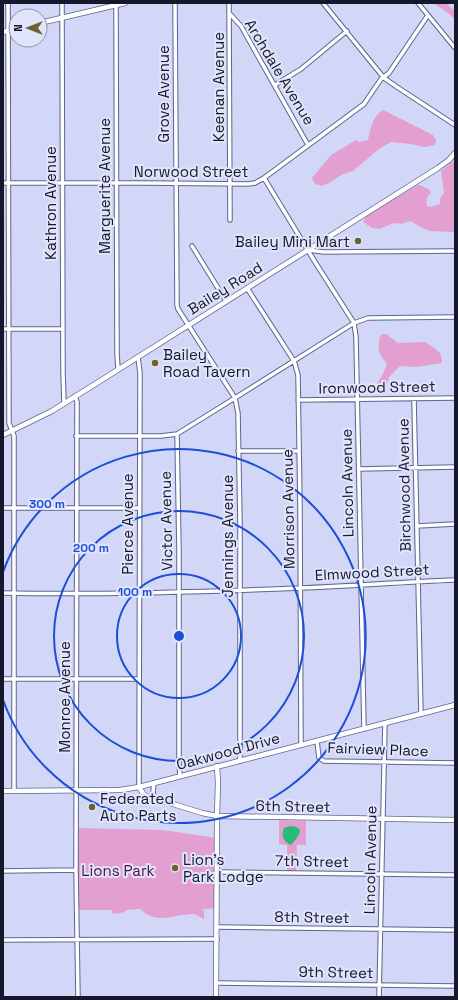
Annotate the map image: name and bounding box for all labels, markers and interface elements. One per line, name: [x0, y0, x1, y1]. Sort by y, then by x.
north arrow: [8, 8, 48, 48]
street label: Archdale Avenue: [241, 15, 319, 129]
text: N: [11, 24, 25, 32]
street label: Keenan Avenue: [209, 32, 228, 142]
street label: Grove Avenue: [154, 45, 173, 143]
street label: Marguerite Avenue: [95, 118, 114, 254]
street label: Kathron Avenue: [41, 146, 60, 260]
street label: Norwood Street: [134, 162, 248, 181]
place label: Bailey Mini Mart: [235, 232, 350, 251]
marker: Bailey Mini Mart: [353, 236, 363, 246]
street label: Bailey Road: [184, 258, 266, 318]
place label: Bailey Road Tavern: [163, 345, 251, 381]
marker: Bailey Road Tavern: [150, 358, 160, 368]
street label: Ironwood Street: [318, 376, 436, 398]
street label: Birchwood Avenue: [393, 418, 415, 552]
street label: Lincoln Avenue: [337, 428, 357, 538]
street label: Morrison Avenue: [277, 449, 299, 569]
street label: Victor Avenue: [156, 471, 176, 571]
street label: Pierce Avenue: [118, 473, 137, 575]
street label: Jennings Avenue: [218, 474, 237, 597]
text: 300 m: [29, 496, 65, 512]
text: 200 m: [73, 540, 109, 556]
street label: Elmwood Street: [314, 560, 430, 584]
text: 100 m: [118, 584, 152, 600]
centre of rings: [172, 629, 186, 643]
street label: Monroe Avenue: [55, 641, 74, 753]
street label: Oakwood Drive: [174, 728, 282, 774]
street label: Fairview Place: [327, 738, 429, 760]
place label: Federated Auto Parts: [100, 789, 176, 825]
street label: 6th Street: [255, 796, 331, 816]
marker: Federated Auto Parts: [87, 802, 97, 812]
street label: Lincoln Avenue: [360, 805, 380, 915]
place label: Lion's Park Lodge: [183, 850, 264, 886]
street label: 7th Street: [275, 851, 349, 871]
park label: Lions Park: [81, 861, 155, 880]
marker: Lion's Park Lodge: [170, 863, 180, 873]
street label: 8th Street: [274, 907, 350, 927]
street label: 9th Street: [298, 962, 374, 982]

